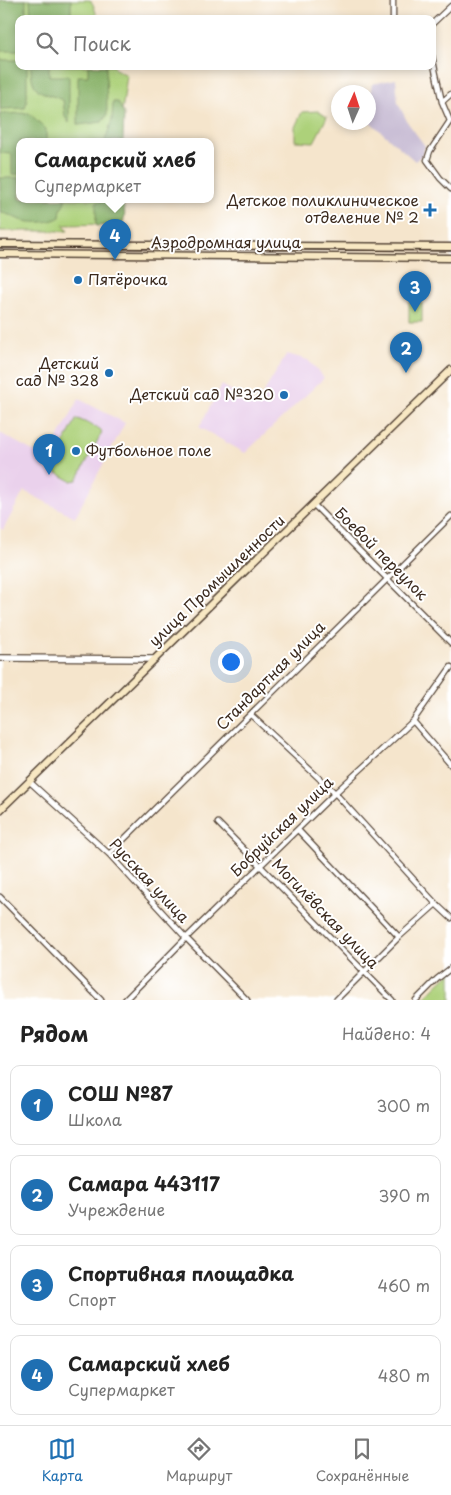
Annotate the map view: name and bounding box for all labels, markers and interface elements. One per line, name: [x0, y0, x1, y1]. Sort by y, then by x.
search box: [15, 15, 436, 70]
icon: search: [33, 29, 61, 57]
text: Поиск: [73, 29, 131, 57]
north arrow: [331, 85, 376, 130]
popup: [16, 138, 214, 203]
text: Самарский хлеб: [34, 145, 196, 173]
text: Супермаркет: [34, 173, 141, 197]
place label: Детское поликлиническое отделение № 2: [226, 188, 419, 228]
marker: Детское поликлиническое отделение № 2: [423, 203, 437, 217]
pin: 4: [99, 219, 131, 260]
street label: Аэродромная улица: [151, 230, 301, 253]
place label: Пятёрочка: [88, 267, 168, 290]
pin: 3: [399, 271, 431, 312]
marker: Пятёрочка: [72, 274, 84, 286]
pin: 2: [390, 332, 422, 373]
place label: Детский сад № 328: [16, 351, 99, 391]
marker: Детский сад № 328: [103, 367, 115, 379]
place label: Детский сад №320: [129, 382, 274, 405]
marker: Детский сад №320: [278, 389, 290, 401]
pin: 1: [33, 434, 65, 475]
place label: Футбольное поле: [86, 438, 212, 461]
marker: Футбольное поле: [70, 445, 82, 457]
street label: Боевой переулок: [330, 501, 434, 605]
street label: улица Промышленности: [143, 509, 289, 651]
street label: Стандартная улица: [210, 615, 330, 735]
your location: [218, 649, 244, 675]
street label: Бобруйская улица: [224, 770, 338, 881]
street label: Русская улица: [105, 833, 196, 928]
street label: Могилёвская улица: [267, 853, 385, 974]
text: Рядом: [20, 1017, 88, 1049]
text: Найдено: 4: [342, 1021, 431, 1045]
text: СОШ №87: [68, 1079, 173, 1107]
text: 1: [33, 1093, 41, 1117]
text: 300 m: [376, 1093, 430, 1117]
text: Школа: [68, 1107, 122, 1131]
text: Самара 443117: [68, 1169, 220, 1197]
text: 2: [31, 1183, 43, 1207]
text: 390 m: [379, 1183, 430, 1207]
text: Учреждение: [68, 1197, 165, 1221]
text: Спортивная площадка: [68, 1259, 294, 1287]
text: 3: [32, 1273, 42, 1297]
text: 460 m: [378, 1273, 430, 1297]
text: Спорт: [68, 1287, 116, 1311]
text: Самарский хлеб: [68, 1349, 230, 1377]
text: 4: [32, 1363, 42, 1387]
text: 480 m: [378, 1363, 430, 1387]
text: Супермаркет: [68, 1377, 175, 1401]
tab: Карта: [42, 1435, 83, 1486]
tab: Маршрут: [166, 1435, 232, 1486]
tab: Сохранённые: [316, 1435, 409, 1486]

